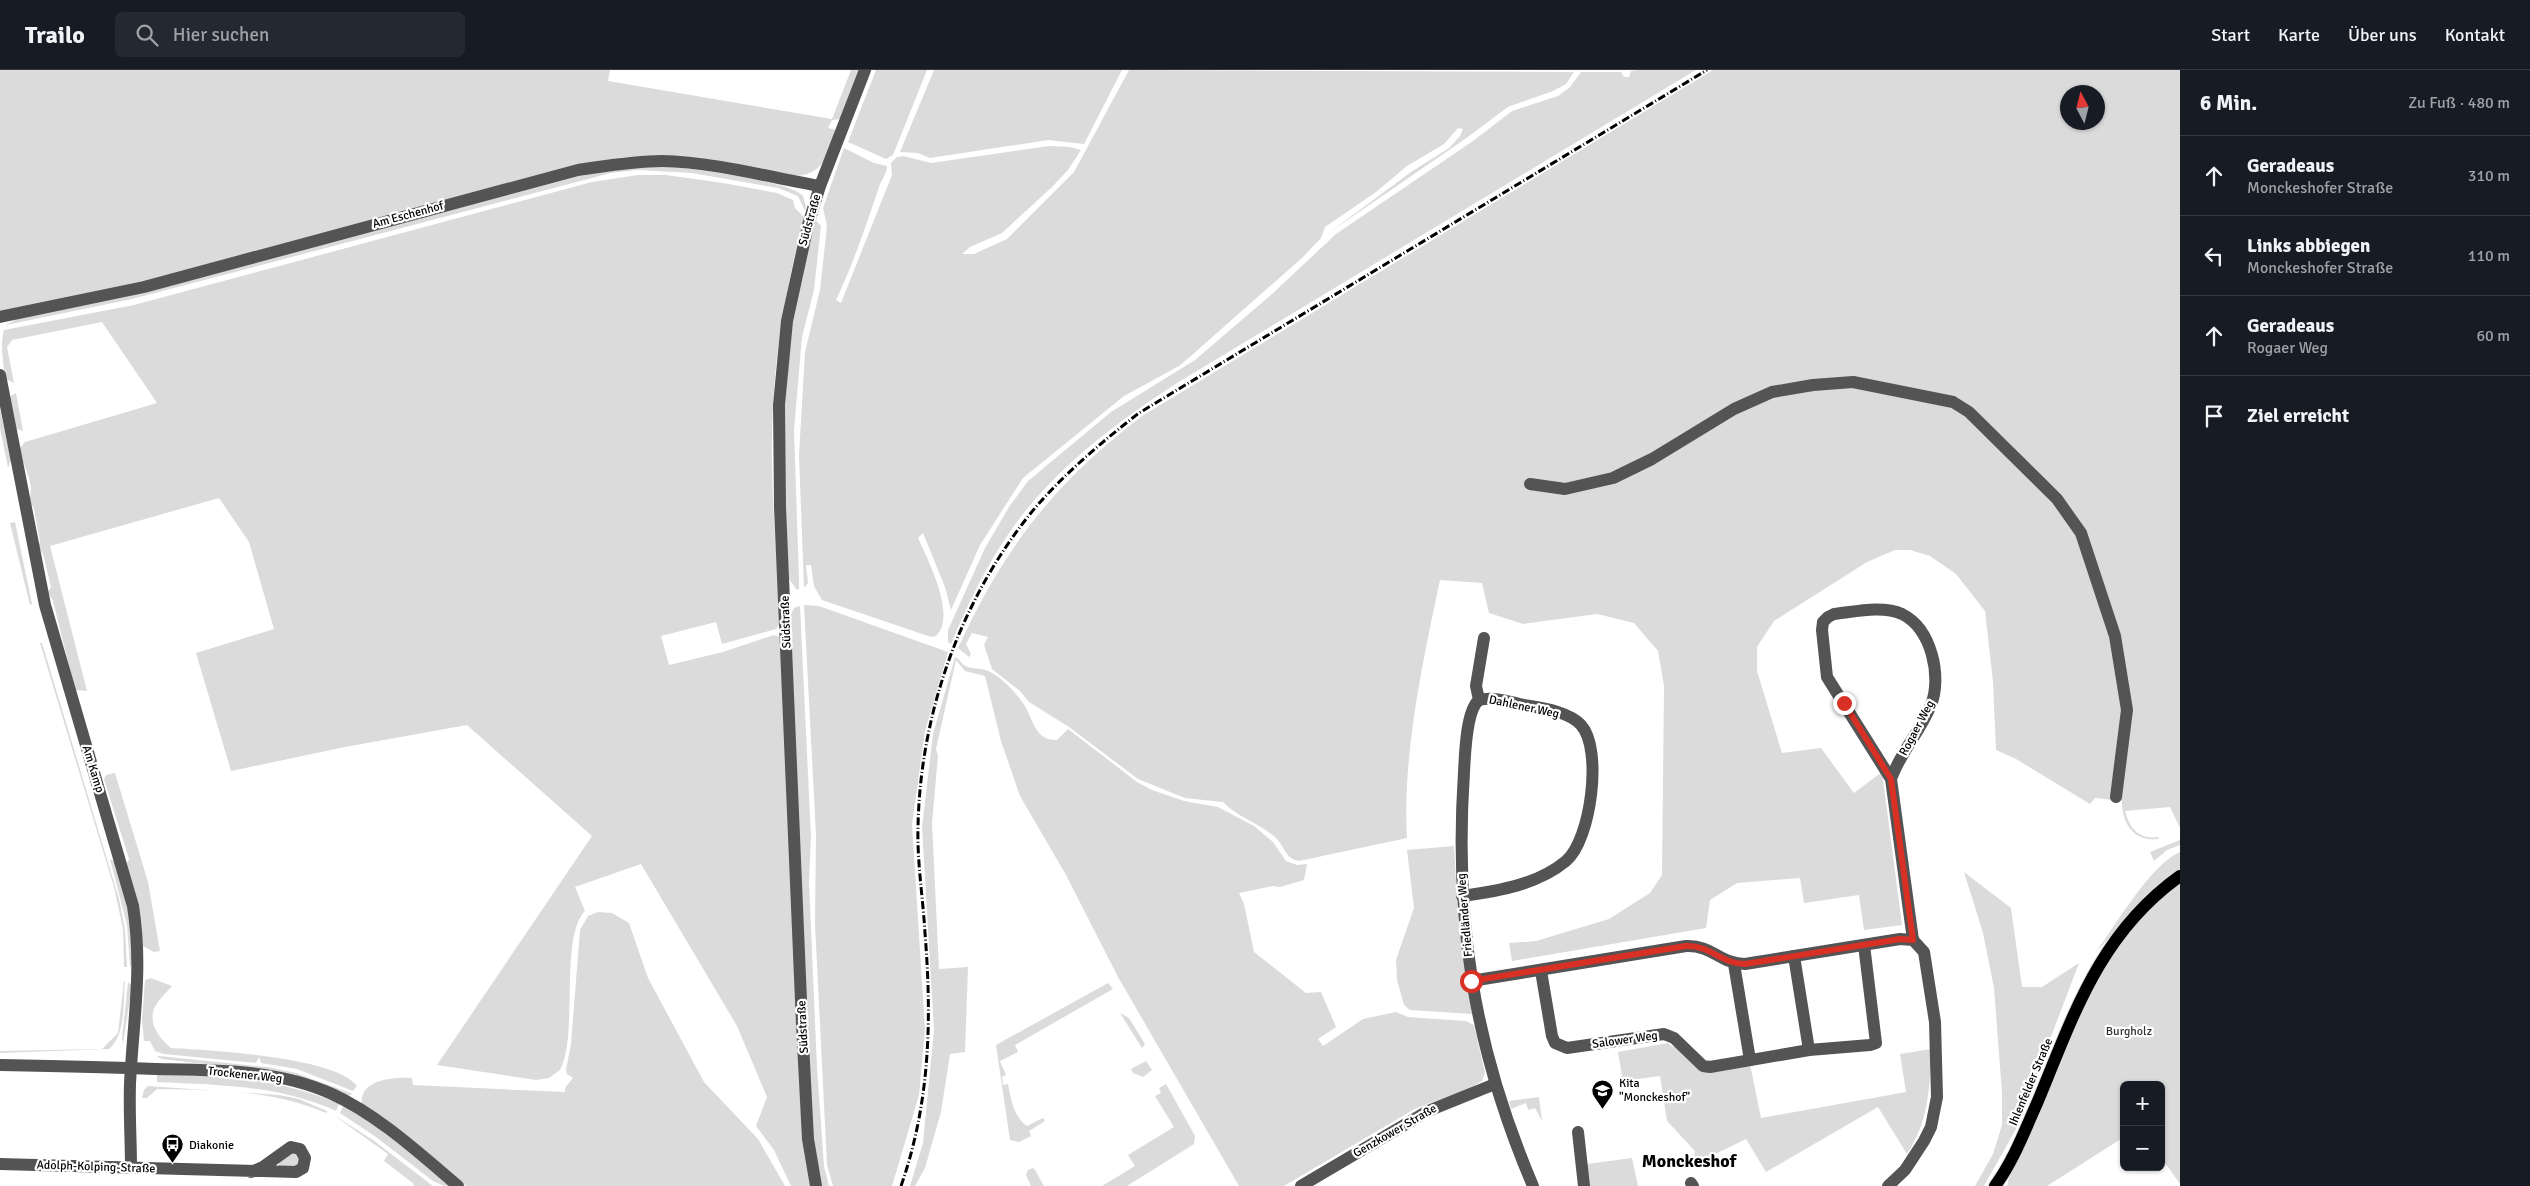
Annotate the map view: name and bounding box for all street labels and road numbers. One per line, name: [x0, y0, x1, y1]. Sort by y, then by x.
street label: Südstraße: [795, 192, 825, 248]
street label: Am Eschenhof: [371, 198, 446, 232]
street label: Südstraße: [778, 595, 794, 649]
street label: Dahlener Weg: [1488, 692, 1560, 722]
street label: Rogaer Weg: [1896, 698, 1938, 758]
street label: Am Kamp: [79, 744, 107, 794]
street label: Friedländer Weg: [1454, 873, 1476, 957]
street label: Südstraße: [794, 1000, 812, 1054]
street label: Salower Weg: [1591, 1028, 1659, 1052]
street label: Ihlenfelder Straße: [2006, 1036, 2056, 1128]
street label: Trockener Weg: [207, 1064, 283, 1086]
street label: Genzkower Straße: [1351, 1101, 1439, 1161]
street label: Adolph-Kolping-Straße: [36, 1157, 156, 1177]

